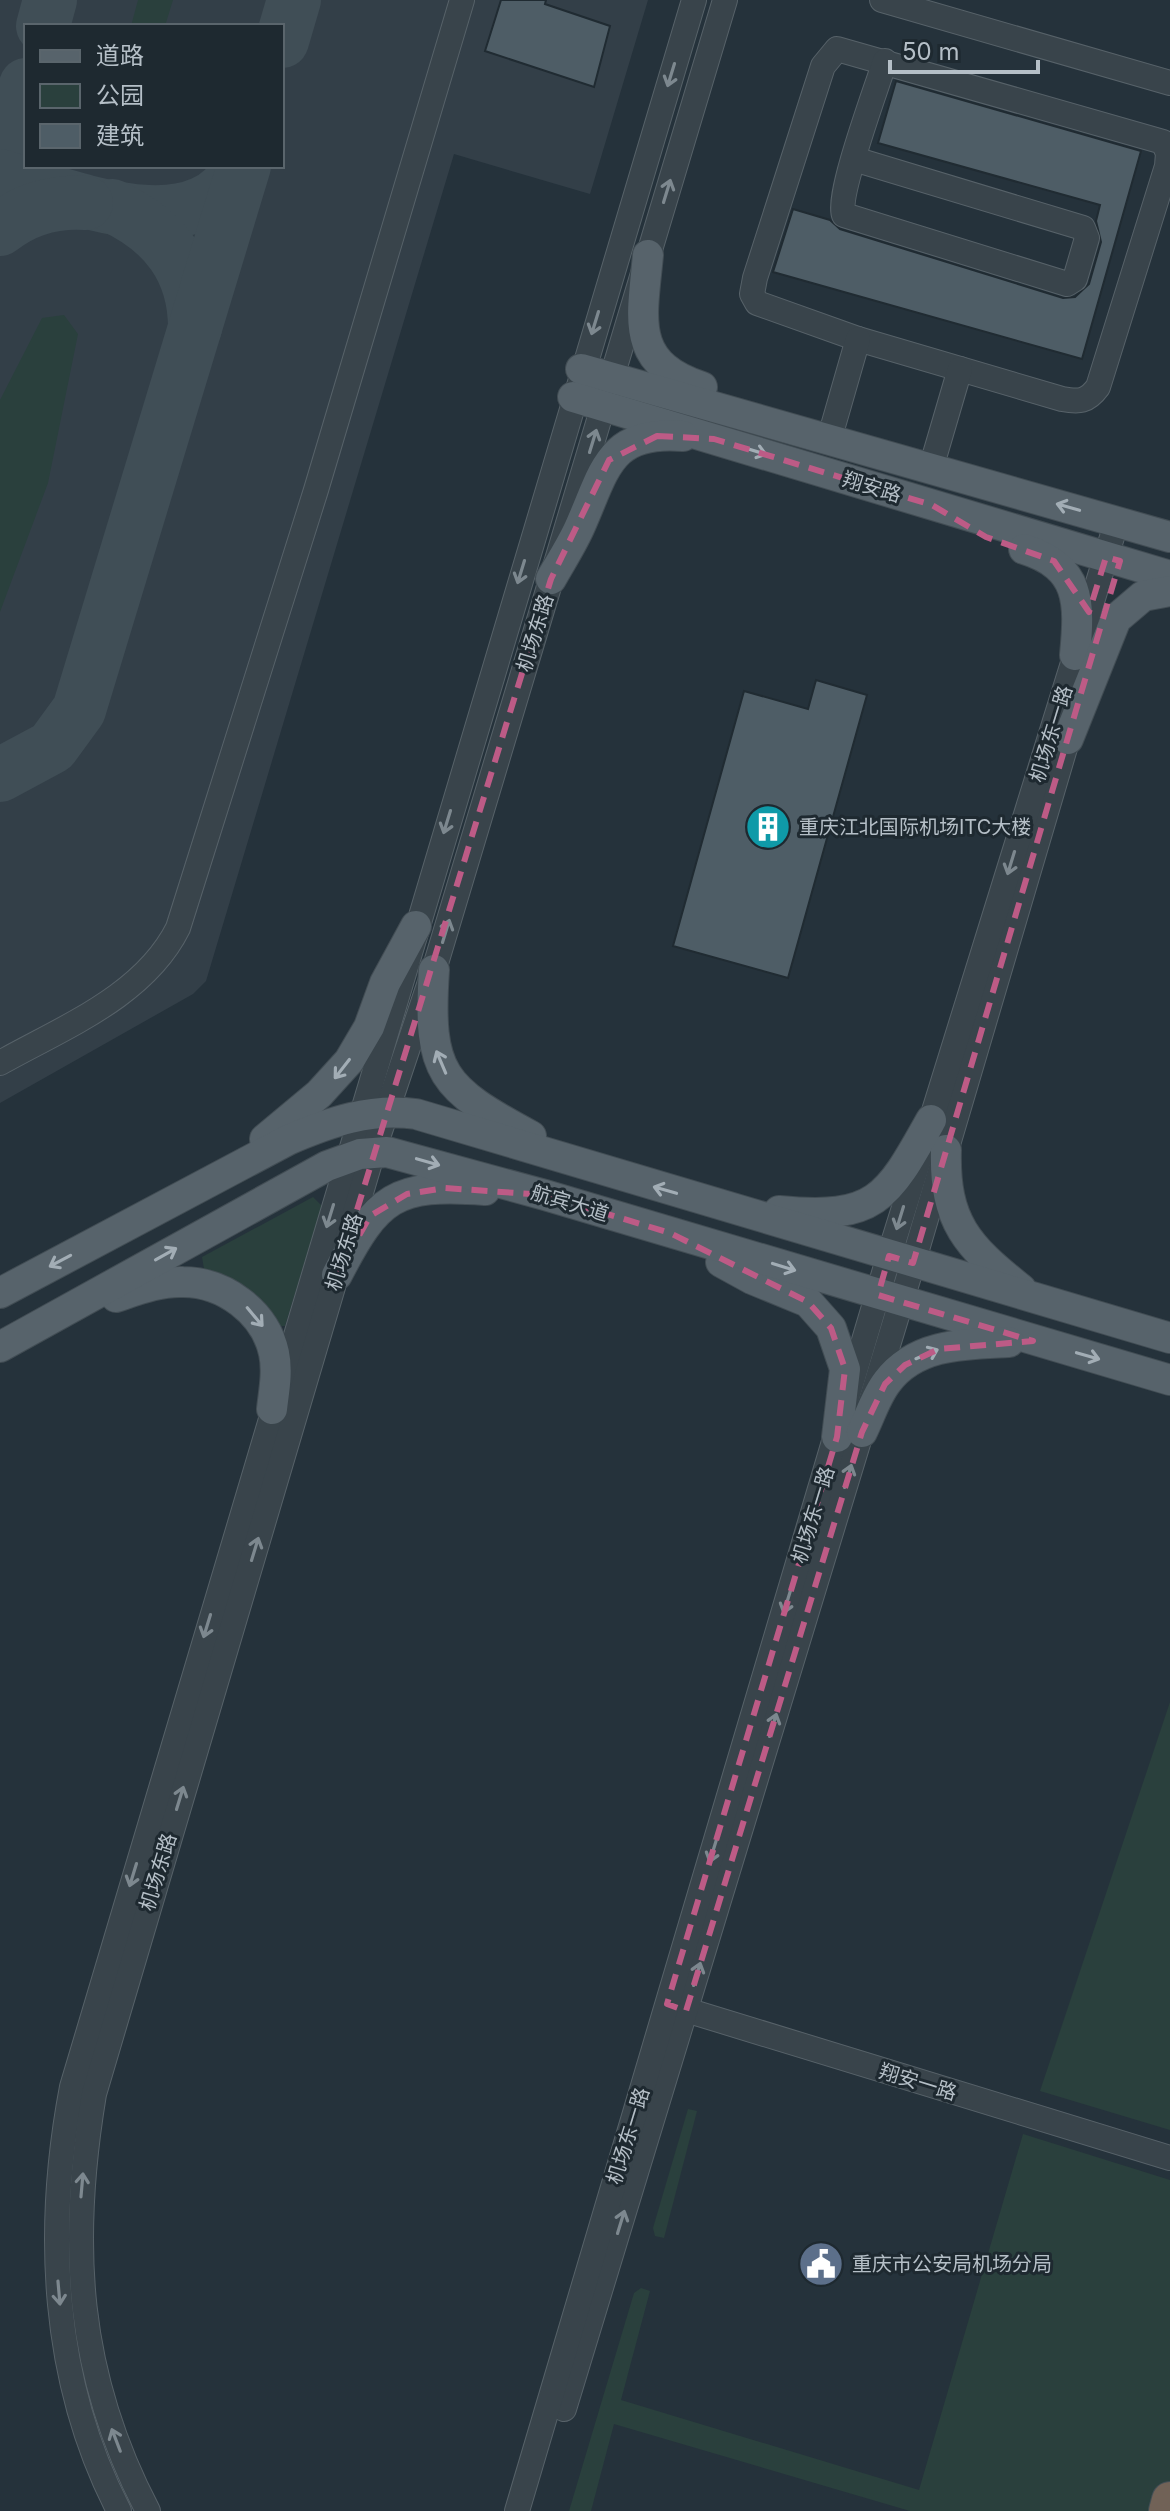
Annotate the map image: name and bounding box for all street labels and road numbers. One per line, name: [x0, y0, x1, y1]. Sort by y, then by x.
street label: 翔安路: [840, 467, 904, 507]
street label: 机场东路: [512, 591, 558, 675]
street label: 机场东一路: [1025, 683, 1077, 785]
street label: 航宾大道: [528, 1180, 612, 1226]
street label: 机场东路: [321, 1210, 367, 1294]
street label: 机场东一路: [787, 1464, 839, 1566]
street label: 机场东路: [135, 1830, 181, 1914]
street label: 翔安一路: [876, 2059, 960, 2105]
street label: 机场东一路: [602, 2085, 654, 2187]

